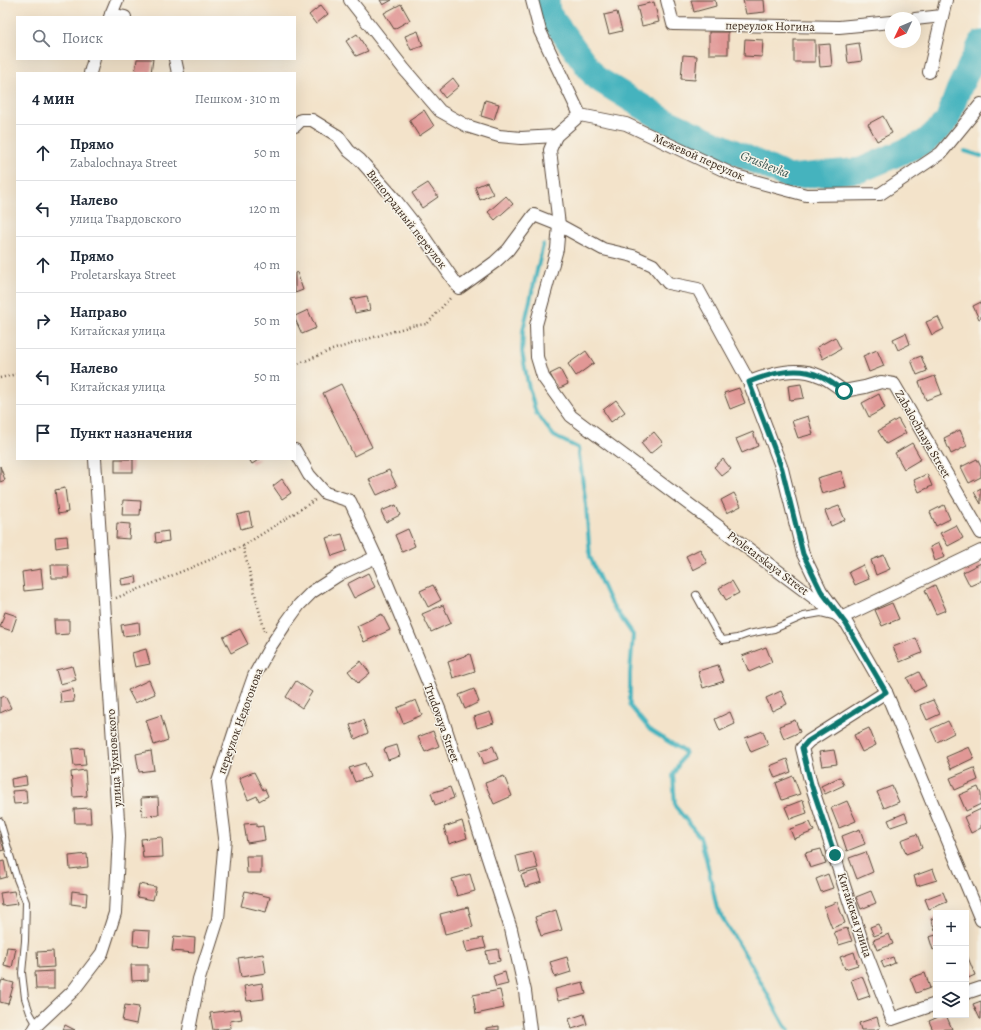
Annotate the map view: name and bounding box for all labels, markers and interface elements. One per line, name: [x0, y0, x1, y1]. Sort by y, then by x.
north arrow: [885, 12, 921, 48]
search box: [16, 16, 296, 60]
street label: переулок Ногина: [725, 17, 815, 35]
icon: search: [30, 27, 52, 49]
text: Поиск: [62, 28, 103, 48]
text: 4 мин: [32, 87, 75, 110]
text: Пешком · 310 m: [195, 90, 280, 107]
street label: Межевой переулок: [651, 130, 747, 184]
text: Прямо: [70, 134, 114, 154]
icon: ahead: [32, 142, 54, 164]
text: 50 m: [254, 144, 280, 161]
water label: Grushevka: [738, 146, 792, 182]
text: Zabalochnaya Street: [70, 154, 177, 171]
street label: Виноградный переулок: [363, 166, 451, 272]
text: Налево: [70, 190, 118, 210]
icon: left: [32, 198, 54, 220]
text: 120 m: [249, 200, 280, 217]
text: улица Твардовского: [70, 210, 181, 227]
text: Прямо: [70, 246, 114, 266]
icon: ahead: [32, 254, 54, 276]
text: 40 m: [254, 256, 280, 273]
text: Proletarskaya Street: [70, 266, 176, 283]
text: Направо: [70, 302, 127, 322]
icon: right: [32, 310, 54, 332]
text: 50 m: [254, 312, 280, 329]
text: Китайская улица: [70, 322, 165, 339]
text: Налево: [70, 358, 118, 378]
icon: left: [32, 366, 54, 388]
text: 50 m: [254, 368, 280, 385]
text: Китайская улица: [70, 378, 165, 395]
route start: [835, 382, 853, 400]
street label: Zabalochnaya Street: [891, 387, 955, 481]
icon: arrive: [32, 422, 54, 444]
text: Пункт назначения: [70, 423, 192, 443]
street label: Proletarskaya Street: [724, 527, 812, 599]
street label: переулок Недогонова: [213, 665, 267, 776]
street label: Trudovaya Street: [420, 681, 464, 765]
street label: улица Чухновского: [103, 708, 125, 809]
route end: [826, 846, 844, 864]
street label: Китайская улица: [834, 871, 876, 960]
map controls: [933, 910, 969, 1018]
button: +: [933, 910, 969, 946]
button: −: [933, 946, 969, 982]
button: layers: [933, 982, 969, 1018]

